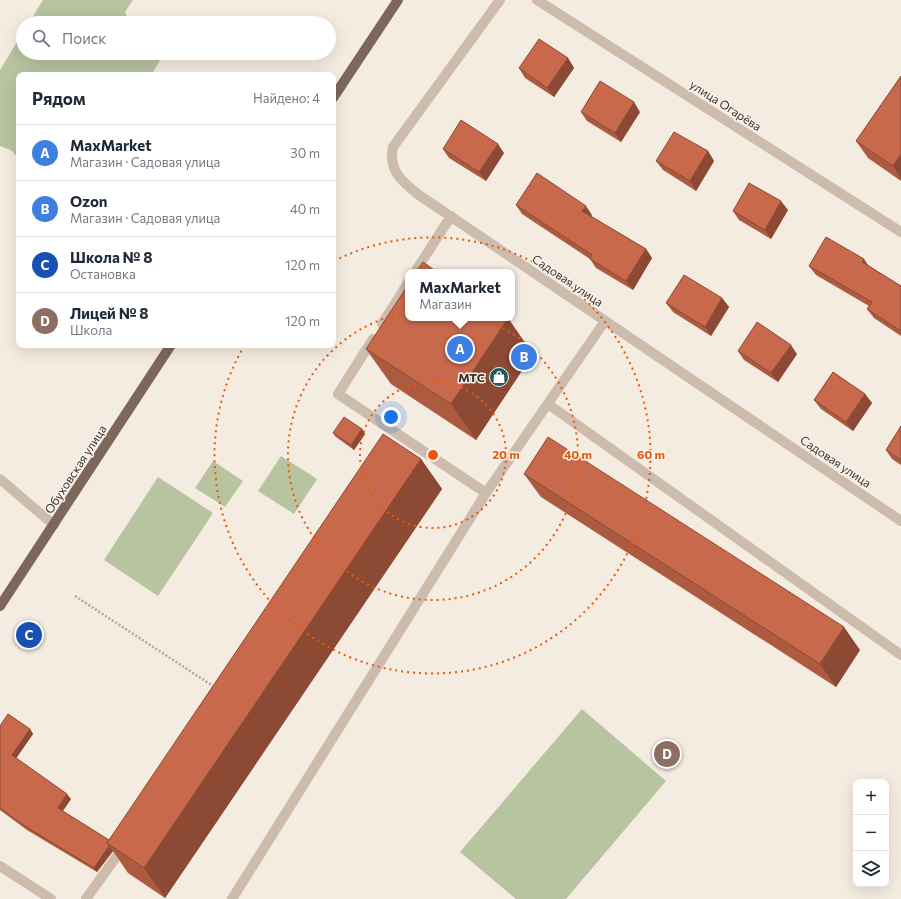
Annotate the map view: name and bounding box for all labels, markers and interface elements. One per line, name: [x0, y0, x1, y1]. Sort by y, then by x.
search box: [16, 16, 336, 60]
icon: search: [30, 27, 52, 49]
text: Поиск: [62, 29, 106, 47]
street label: улица Огарёва: [688, 77, 764, 133]
text: Рядом: [32, 88, 86, 109]
text: Найдено: 4: [253, 90, 320, 106]
text: MaxMarket: [70, 136, 152, 154]
text: A: [40, 145, 50, 161]
text: 30 m: [290, 145, 320, 161]
text: Магазин · Садовая улица: [70, 154, 220, 170]
text: Ozon: [70, 192, 108, 210]
text: B: [41, 201, 49, 217]
text: 40 m: [290, 201, 320, 217]
text: Магазин · Садовая улица: [70, 210, 220, 226]
text: Школа № 8: [70, 248, 152, 266]
street label: Садовая улица: [530, 251, 606, 309]
text: C: [41, 257, 49, 273]
text: 120 m: [285, 257, 320, 273]
text: Остановка: [70, 266, 136, 282]
popup: [405, 269, 515, 321]
text: MaxMarket: [419, 278, 501, 296]
text: Магазин: [419, 296, 472, 312]
text: Лицей № 8: [70, 304, 149, 322]
text: D: [40, 313, 50, 329]
text: 120 m: [285, 313, 320, 329]
text: Школа: [70, 322, 112, 338]
pin: A: [447, 334, 473, 364]
pin: B: [511, 342, 537, 372]
shop icon: МТС: [488, 366, 510, 388]
place label: МТС: [458, 370, 485, 384]
your location: [381, 407, 401, 427]
street label: Обуховская улица: [41, 422, 109, 516]
street label: Садовая улица: [798, 432, 874, 490]
text: 20 m: [492, 447, 520, 461]
text: 40 m: [564, 447, 592, 461]
text: 60 m: [637, 447, 665, 461]
centre of rings: [426, 448, 440, 462]
pin: C: [16, 620, 42, 650]
pin: D: [654, 739, 680, 769]
map controls: [853, 779, 889, 887]
button: +: [853, 779, 889, 815]
button: −: [853, 815, 889, 851]
button: layers: [853, 851, 889, 887]

